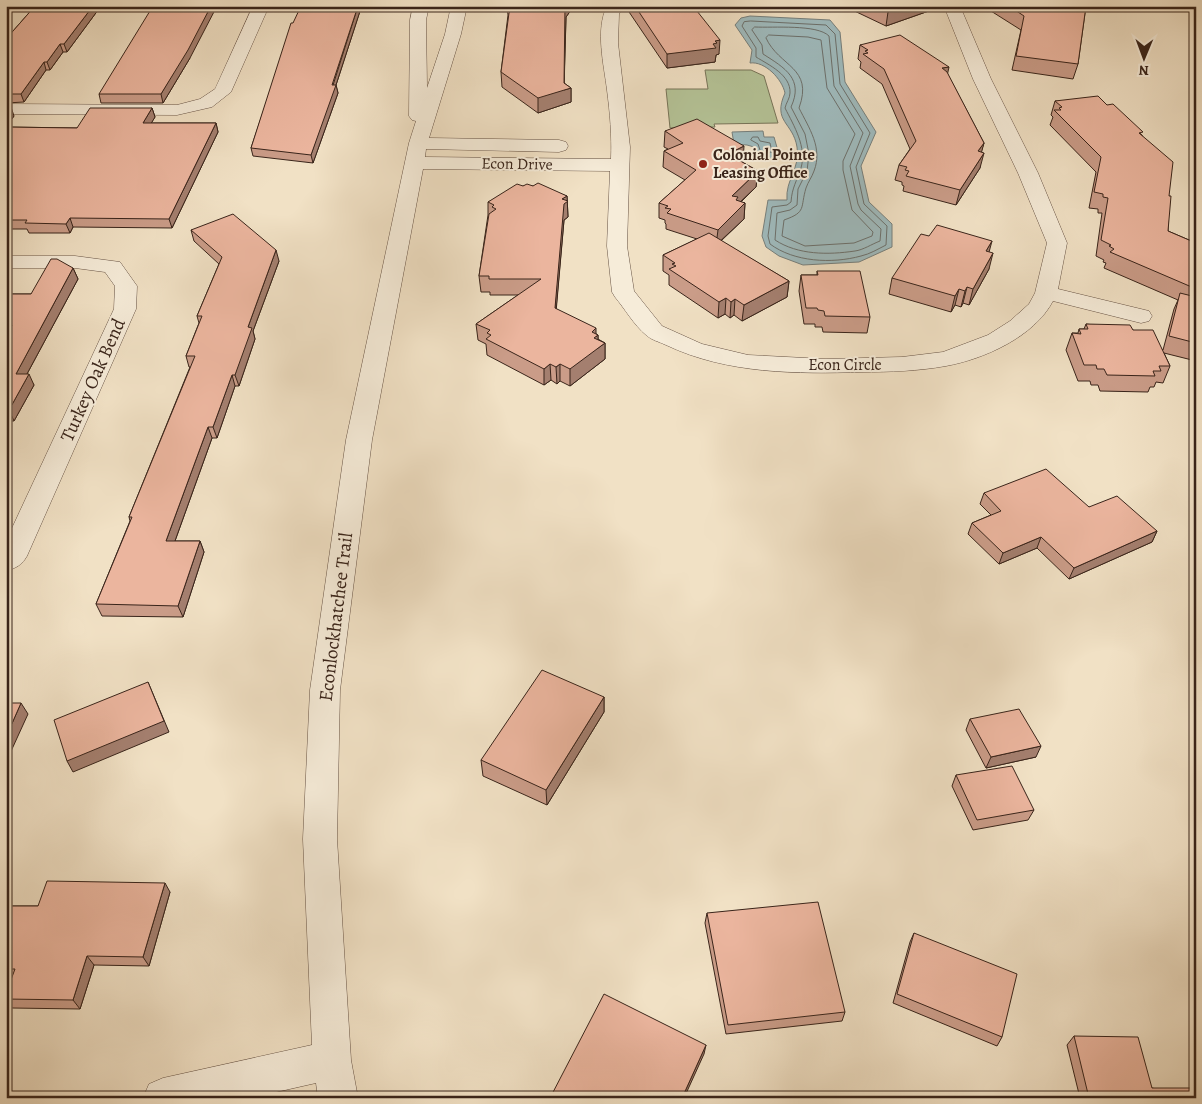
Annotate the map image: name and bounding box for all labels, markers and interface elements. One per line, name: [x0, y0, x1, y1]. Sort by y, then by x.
north arrow: [1120, 32, 1170, 82]
text: N: [1139, 61, 1149, 80]
place label: Colonial Pointe Leasing Office: [713, 144, 815, 184]
street label: Econ Drive: [481, 152, 553, 176]
marker: Colonial Pointe Leasing Office: [697, 158, 709, 170]
street label: Turkey Oak Bend: [54, 313, 132, 446]
street label: Econ Circle: [808, 354, 882, 376]
street label: Econlockhatchee Trail: [313, 531, 359, 703]

